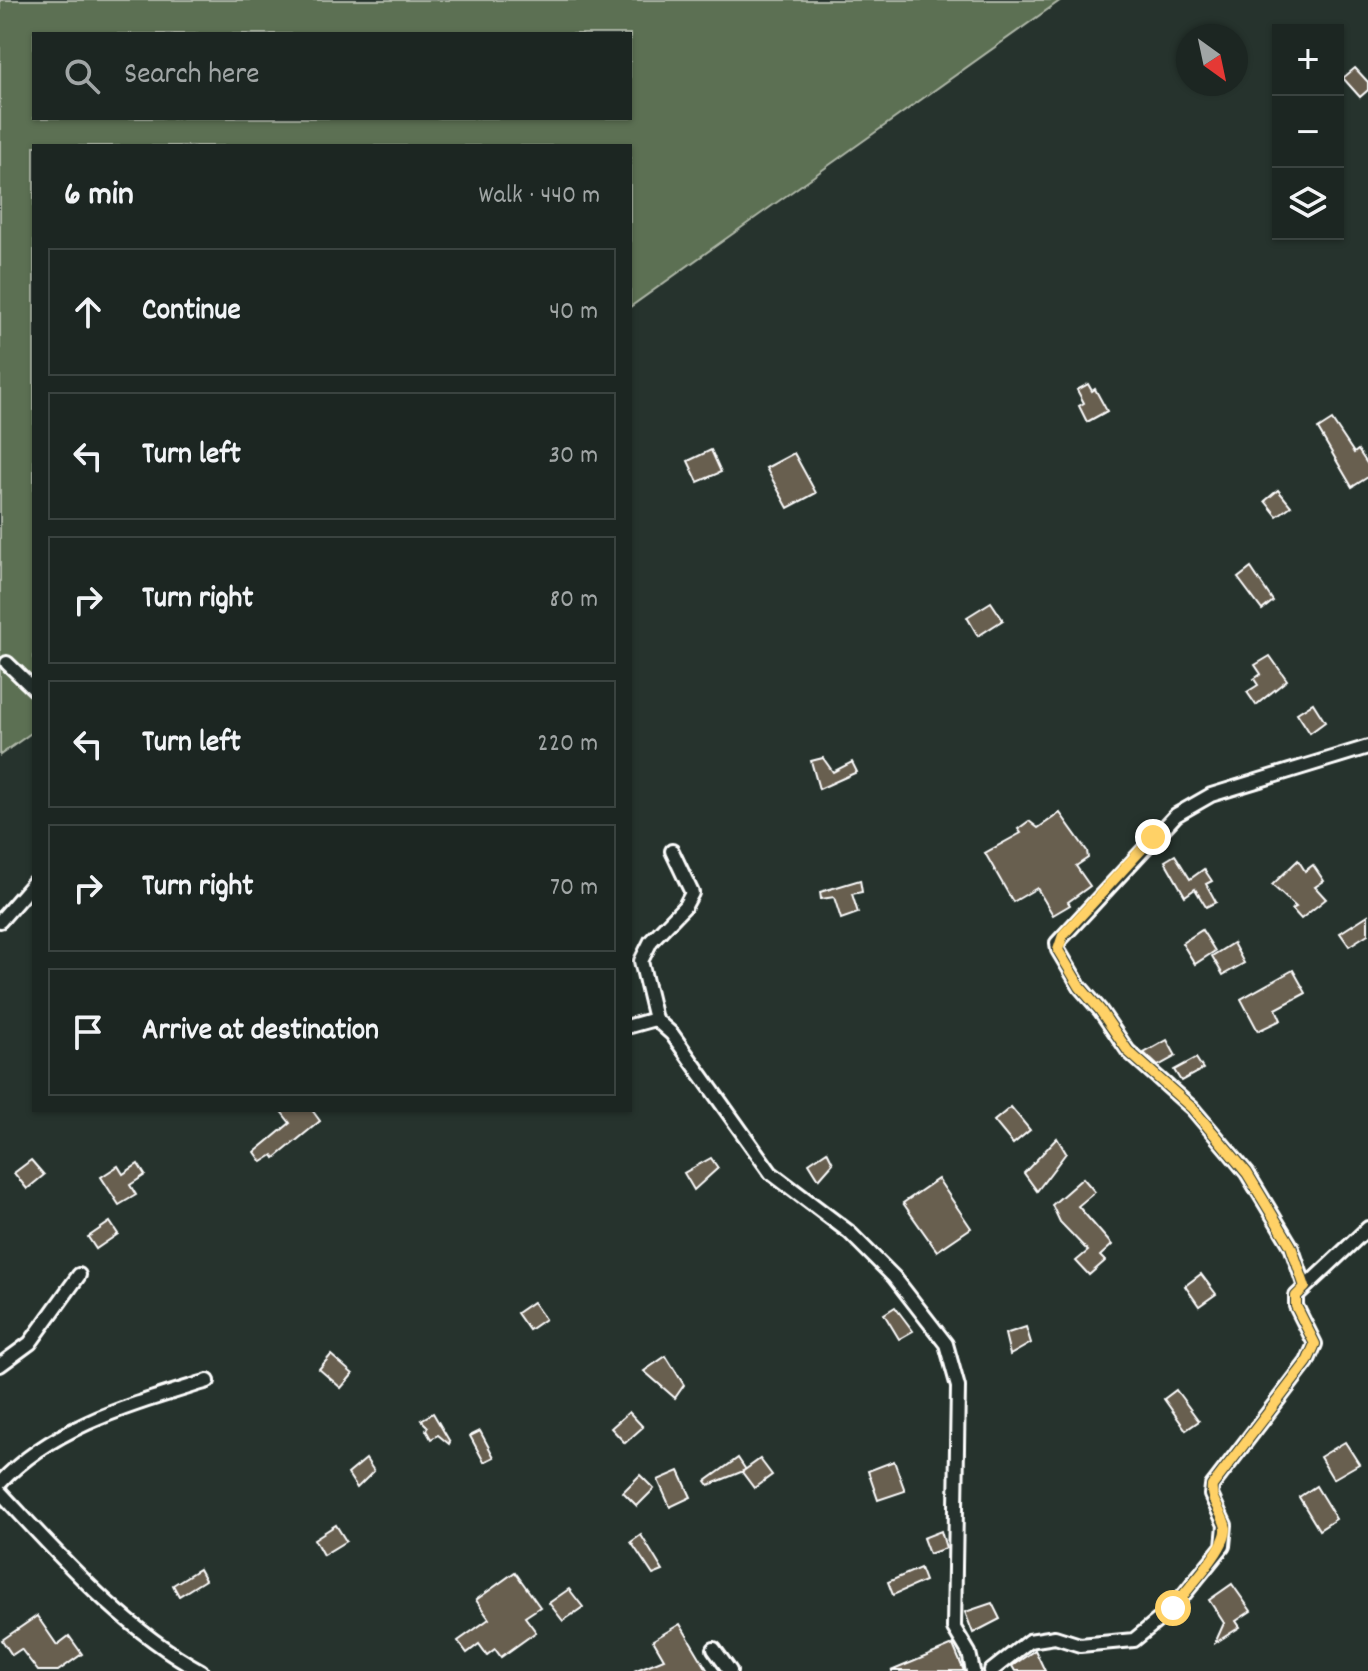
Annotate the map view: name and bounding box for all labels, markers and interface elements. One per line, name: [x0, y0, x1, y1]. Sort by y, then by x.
north arrow: [1176, 24, 1248, 96]
map controls: [1272, 24, 1344, 240]
button: +: [1272, 24, 1344, 96]
search box: [32, 32, 632, 120]
icon: search: [60, 54, 104, 98]
text: Search here: [124, 55, 260, 98]
button: −: [1272, 96, 1344, 168]
button: layers: [1272, 168, 1344, 240]
text: 6 min: [64, 172, 134, 221]
text: Walk · 440 m: [479, 178, 600, 215]
icon: ahead: [66, 290, 110, 334]
text: Continue: [142, 291, 241, 334]
text: 40 m: [549, 294, 598, 331]
icon: left: [66, 434, 110, 478]
text: Turn left: [142, 435, 241, 478]
text: 30 m: [548, 438, 598, 475]
icon: right: [66, 578, 110, 622]
text: Turn right: [142, 579, 253, 622]
text: 80 m: [550, 582, 598, 619]
icon: left: [66, 722, 110, 766]
text: Turn left: [142, 723, 241, 766]
text: 220 m: [537, 726, 598, 763]
route end: [1135, 819, 1171, 855]
icon: right: [66, 866, 110, 910]
text: Turn right: [142, 867, 253, 910]
text: 70 m: [550, 870, 598, 907]
icon: arrive: [66, 1010, 110, 1054]
text: Arrive at destination: [142, 1011, 379, 1054]
route start: [1155, 1590, 1191, 1626]

